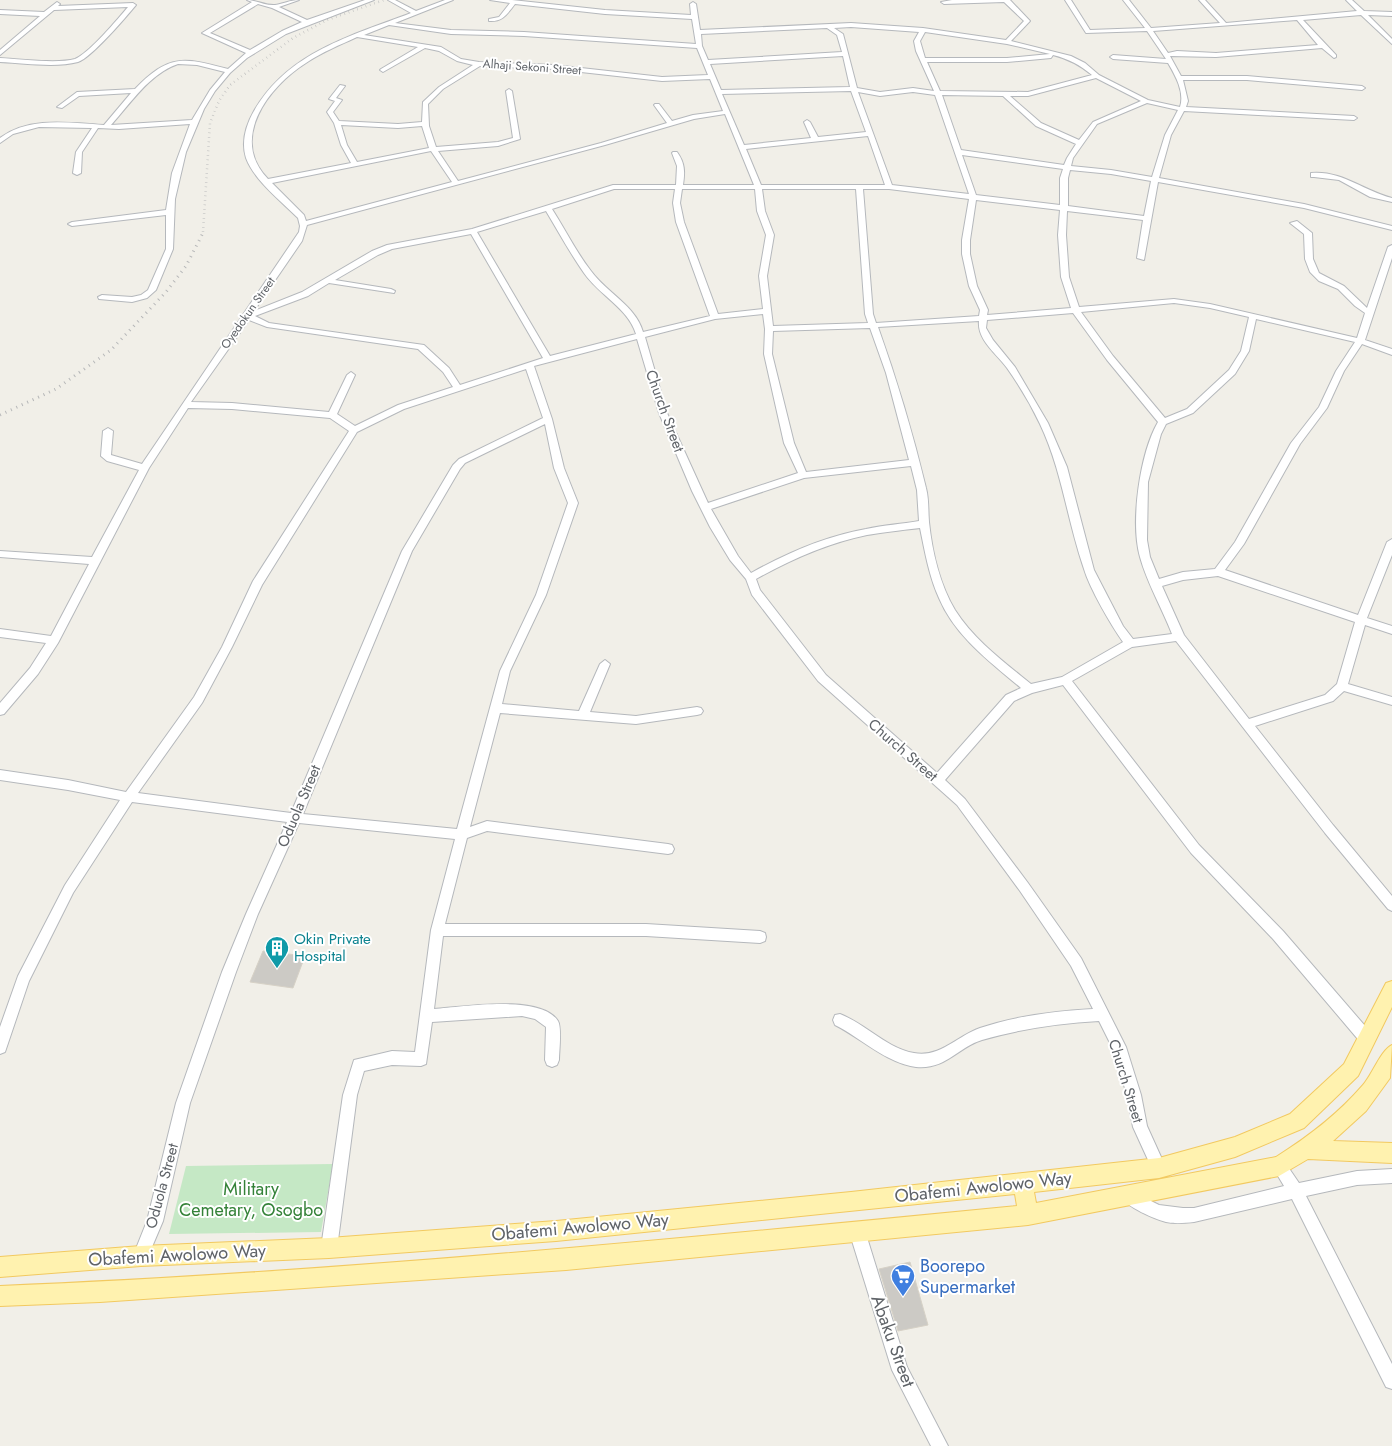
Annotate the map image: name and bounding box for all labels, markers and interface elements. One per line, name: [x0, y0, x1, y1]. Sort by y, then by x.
street label: Alhaji Sekoni Street: [482, 55, 582, 79]
street label: Oyedokun Street: [216, 273, 280, 353]
street label: Church Street: [640, 367, 690, 456]
street label: Church Street: [863, 713, 943, 787]
street label: Oduola Street: [272, 761, 326, 851]
place label: Okin Private Hospital: [294, 928, 371, 967]
building icon: Okin Private Hospital: [264, 935, 290, 969]
street label: Church Street: [1103, 1037, 1149, 1126]
street label: Oduola Street: [140, 1141, 184, 1231]
street label: Obafemi Awolowo Way: [893, 1165, 1073, 1209]
park label: Military Cemetary, Osogbo: [179, 1176, 323, 1223]
street label: Obafemi Awolowo Way: [490, 1206, 670, 1248]
street label: Obafemi Awolowo Way: [88, 1237, 267, 1273]
place label: Boorepo Supermarket: [920, 1253, 1016, 1300]
supermarket icon: Boorepo Supermarket: [890, 1263, 916, 1297]
street label: Abaku Street: [864, 1291, 922, 1391]

